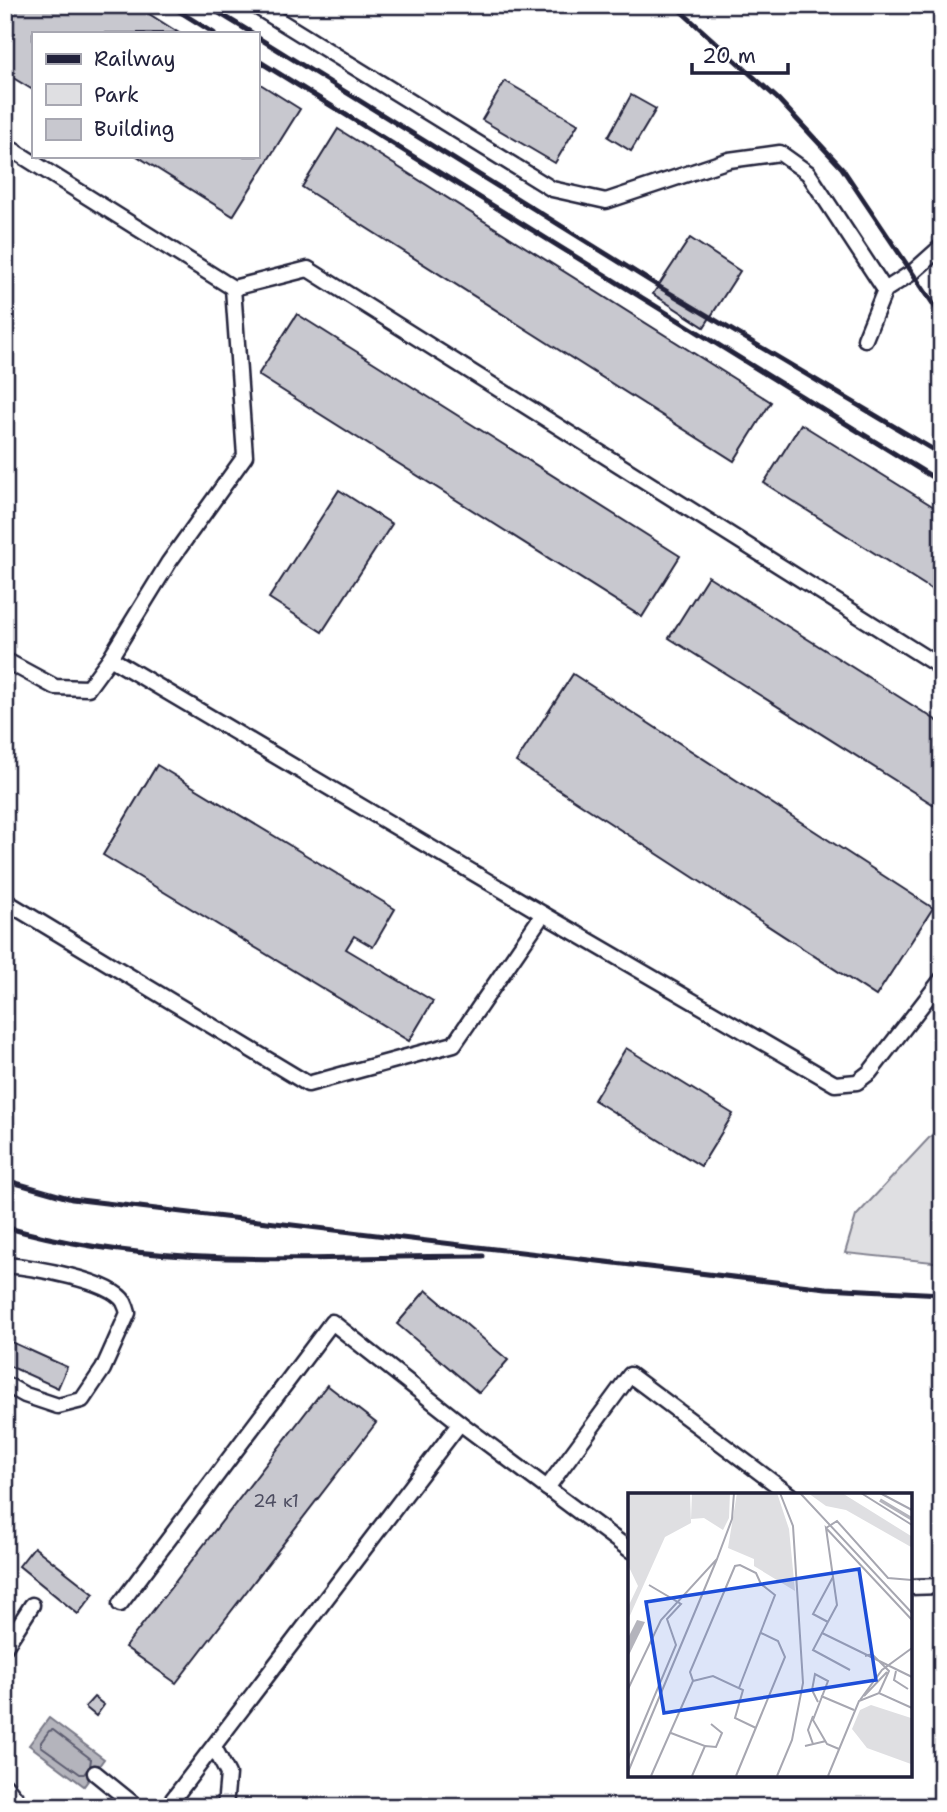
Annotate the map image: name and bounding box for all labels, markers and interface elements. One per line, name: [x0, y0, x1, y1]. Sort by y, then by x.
legend: [32, 32, 259, 158]
scale bar: [692, 32, 788, 76]
text: 20 m: [702, 42, 756, 70]
text: Railway: [94, 45, 176, 73]
text: Park: [94, 81, 139, 109]
text: Building: [94, 115, 174, 143]
house number: 24 к1: [253, 1489, 299, 1513]
inset map: [628, 1493, 912, 1777]

